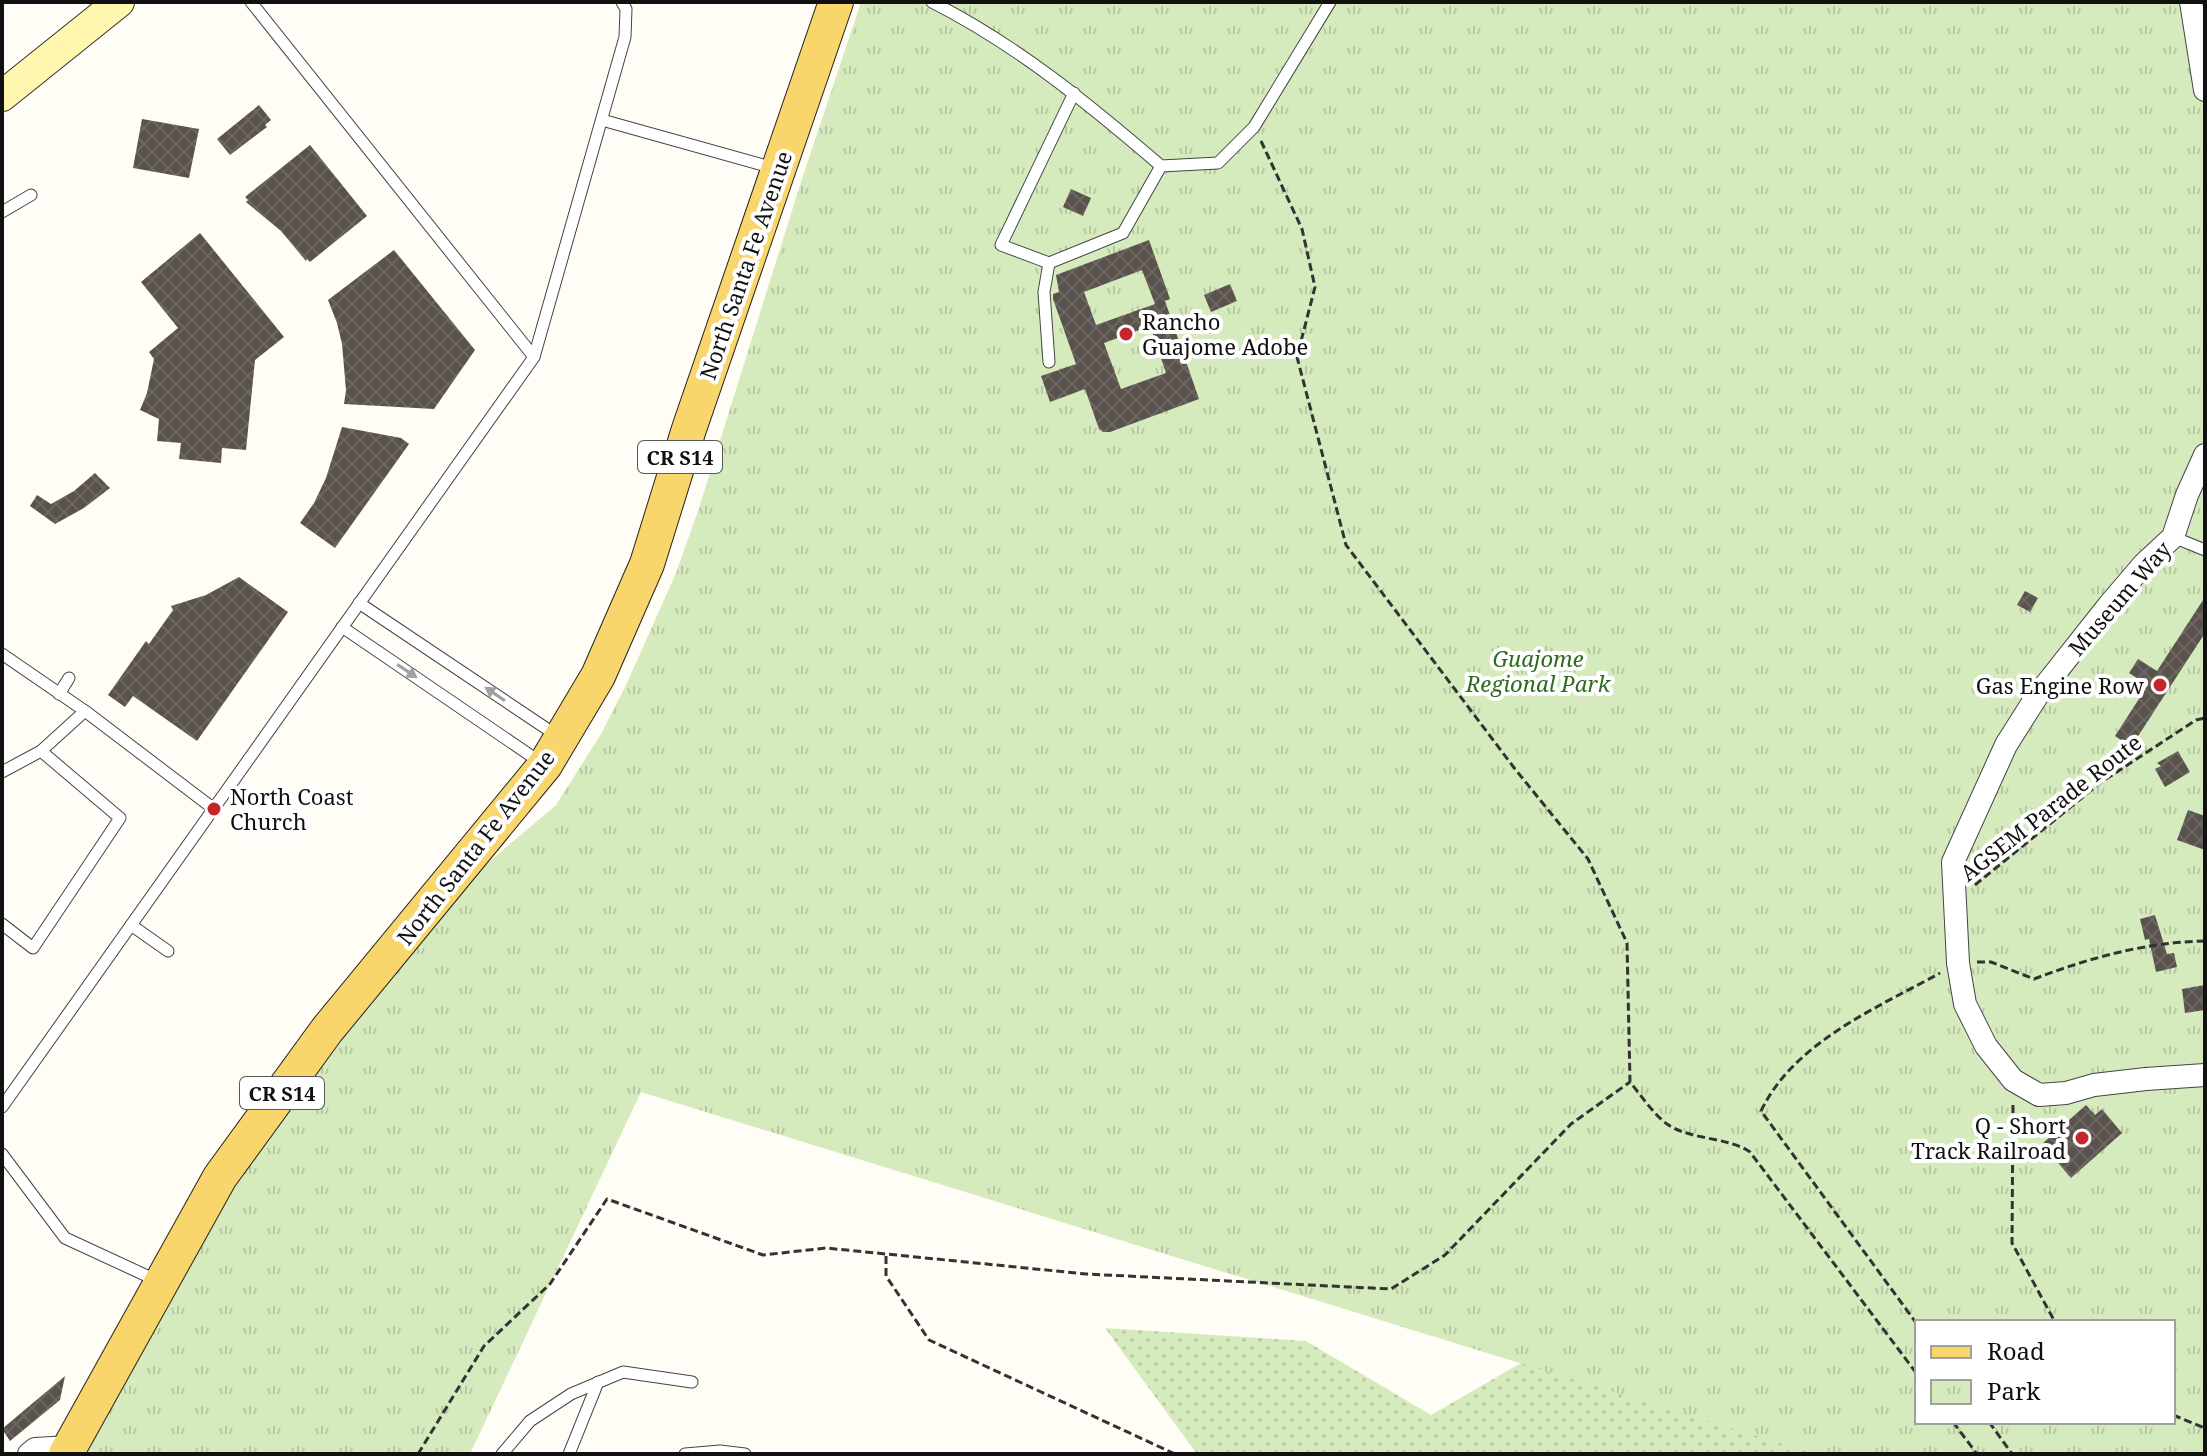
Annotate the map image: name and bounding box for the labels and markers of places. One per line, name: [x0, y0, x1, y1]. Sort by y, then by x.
place label: Rancho Guajome Adobe: [1142, 306, 1308, 361]
marker: Rancho Guajome Adobe: [1117, 325, 1135, 343]
place label: Gas Engine Row: [1976, 670, 2144, 700]
marker: Gas Engine Row: [2151, 676, 2169, 694]
place label: North Coast Church: [230, 781, 354, 836]
marker: North Coast Church: [205, 800, 223, 818]
place label: Q - Short Track Railroad: [1911, 1110, 2066, 1165]
marker: Q - Short Track Railroad: [2073, 1129, 2091, 1147]

